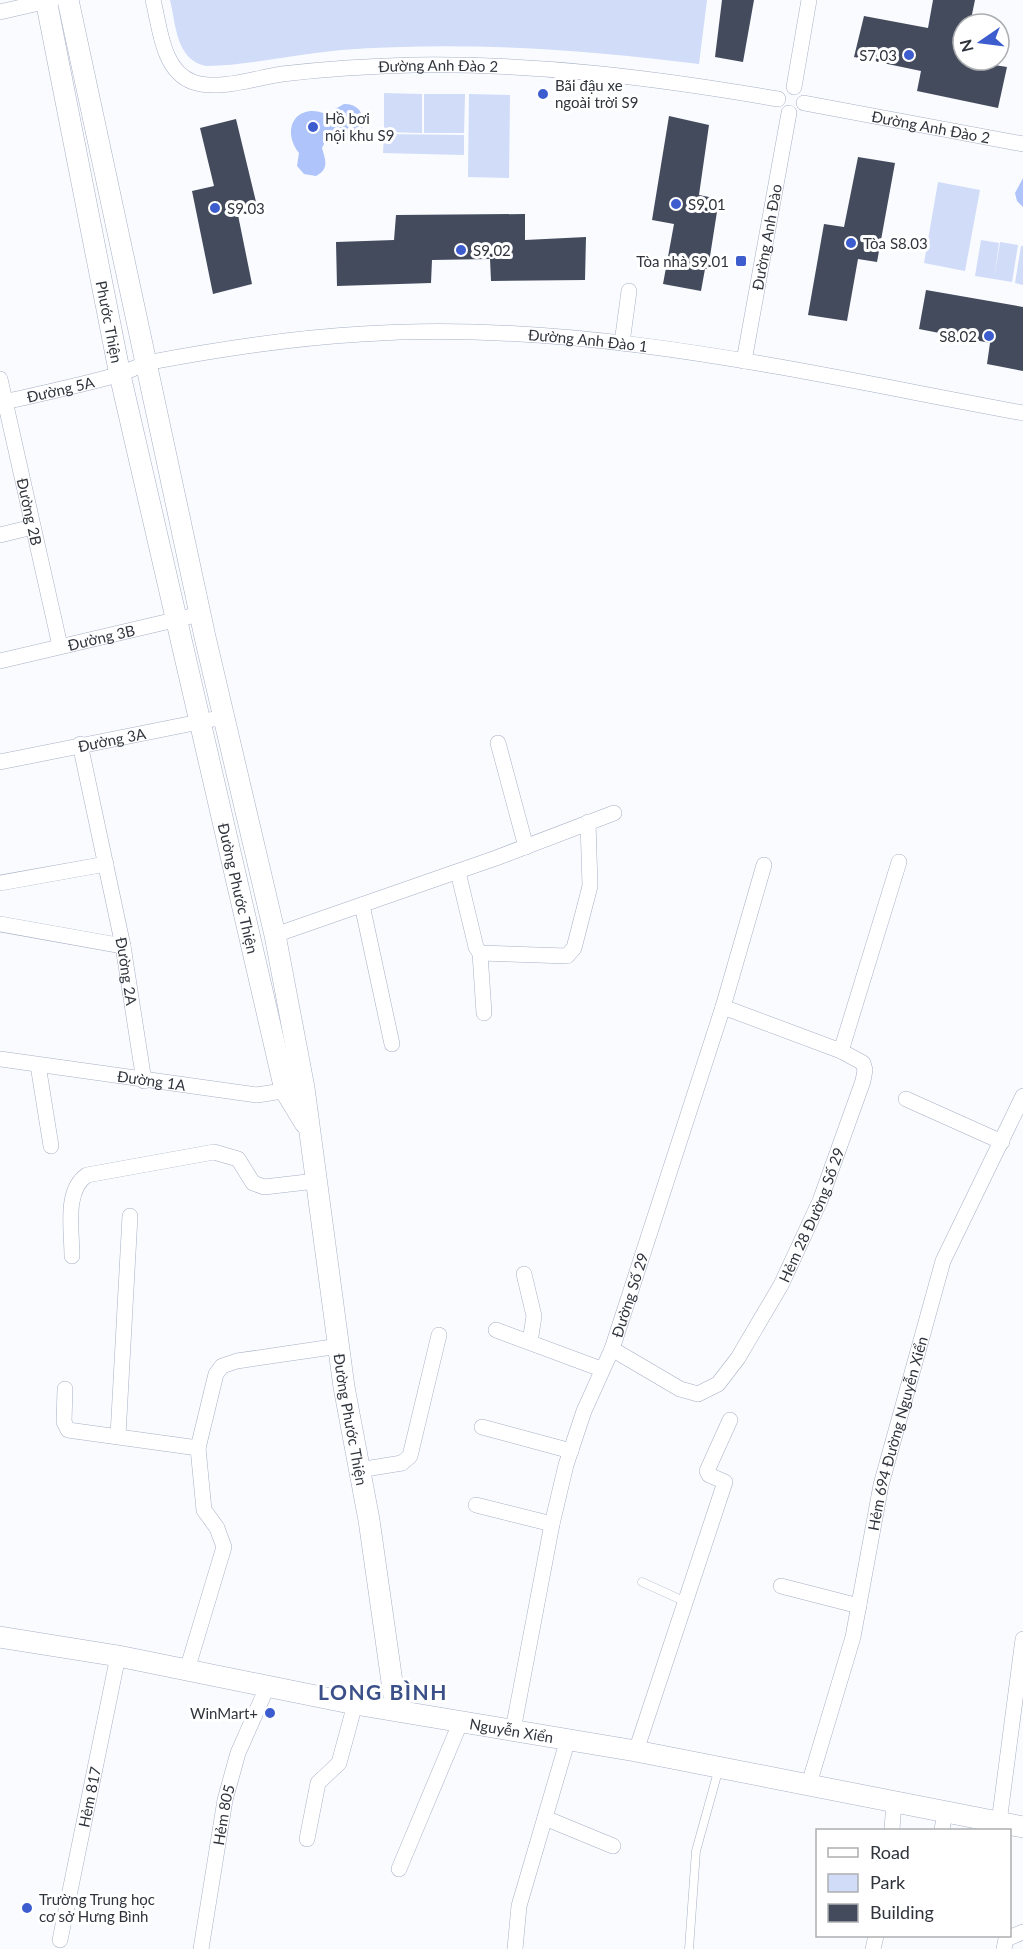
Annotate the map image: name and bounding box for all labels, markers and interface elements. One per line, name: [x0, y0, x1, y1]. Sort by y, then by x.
north arrow: [951, 12, 1011, 72]
text: N: [955, 37, 977, 54]
place label: S7.03: [859, 46, 897, 64]
marker: S7.03: [902, 48, 916, 62]
street label: Đường Anh Đào 2: [378, 56, 498, 75]
place label: Bãi đậu xe ngoài trời S9: [555, 76, 638, 111]
marker: Bãi đậu xe ngoài trời S9: [536, 87, 550, 101]
street label: Đường Anh Đào 2: [870, 107, 992, 147]
place label: Hồ bơi nội khu S9: [325, 109, 394, 144]
marker: Hồ bơi nội khu S9: [306, 120, 320, 134]
street label: Đường Anh Đào: [748, 182, 785, 292]
place label: S9.01: [688, 195, 726, 213]
marker: S9.01: [669, 197, 683, 211]
place label: S9.03: [227, 199, 265, 217]
marker: S9.03: [208, 201, 222, 215]
place label: Tòa S8.03: [863, 234, 928, 252]
marker: Tòa S8.03: [844, 236, 858, 250]
place label: S9.02: [473, 241, 511, 259]
marker: S9.02: [454, 243, 468, 257]
place label: Tòa nhà S9.01: [636, 252, 729, 270]
marker: Tòa nhà S9.01: [734, 254, 748, 268]
street label: Phước Thiện: [93, 279, 126, 365]
street label: Đường Anh Đào 1: [527, 325, 649, 355]
place label: S8.02: [939, 327, 977, 345]
marker: S8.02: [982, 329, 996, 343]
street label: Đường 5A: [25, 372, 97, 406]
street label: Đường 2B: [14, 476, 46, 547]
street label: Đường 3B: [66, 621, 137, 654]
street label: Đường 3A: [76, 724, 148, 755]
street label: Đường Phước Thiện: [215, 821, 262, 955]
street label: Đường 2A: [112, 935, 141, 1007]
street label: Đường 1A: [116, 1067, 188, 1094]
street label: Hẻm 28 Đường Số 29: [775, 1145, 847, 1285]
street label: Đường Số 29: [607, 1250, 652, 1340]
street label: Hẻm 694 Đường Nguyễn Xiển: [864, 1334, 931, 1532]
street label: Đường Phước Thiện: [331, 1352, 371, 1487]
district label: LONG BÌNH: [318, 1679, 448, 1704]
place label: WinMart+: [190, 1704, 258, 1722]
marker: WinMart+: [263, 1706, 277, 1720]
street label: Nguyễn Xiển: [468, 1714, 555, 1746]
street label: Hẻm 817: [74, 1765, 104, 1829]
street label: Hẻm 805: [209, 1782, 238, 1846]
legend: [816, 1829, 1011, 1937]
text: Road: [870, 1841, 910, 1863]
text: Park: [870, 1871, 906, 1893]
place label: Trường Trung học cơ sở Hưng Bình: [39, 1890, 155, 1925]
marker: Trường Trung học cơ sở Hưng Bình: [20, 1901, 34, 1915]
text: Building: [870, 1901, 934, 1923]

